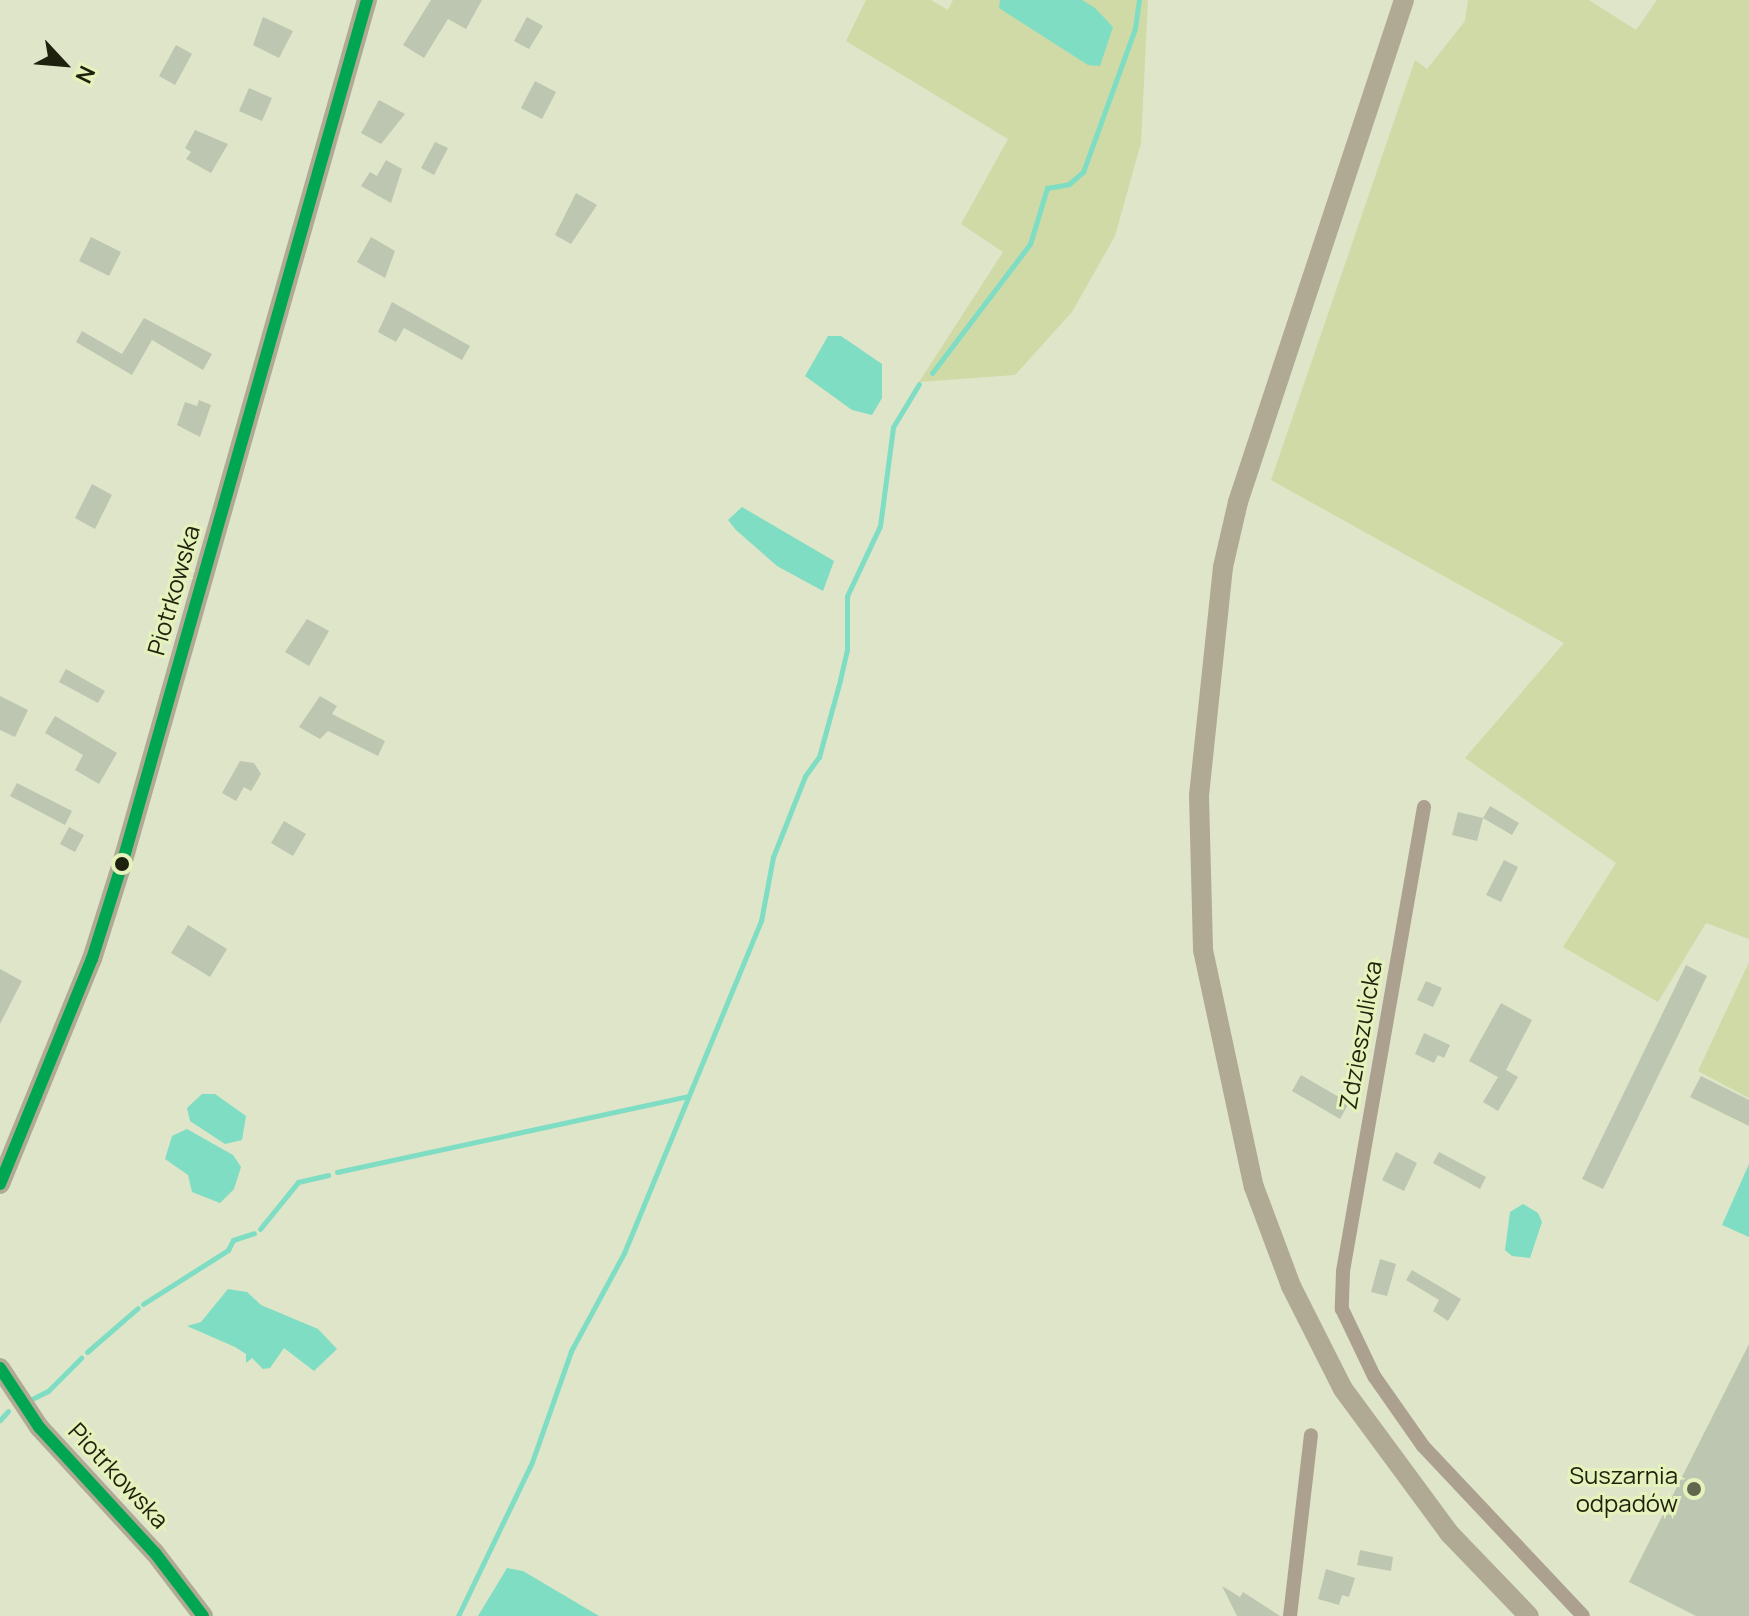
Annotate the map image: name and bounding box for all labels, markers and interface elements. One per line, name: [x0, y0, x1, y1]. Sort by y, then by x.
north arrow: [24, 24, 104, 104]
text: N: [69, 61, 103, 88]
street label: Piotrkowska: [141, 522, 205, 658]
unlabelled marker: [114, 856, 130, 872]
street label: Zdzieszulicka: [1333, 958, 1387, 1112]
street label: Piotrkowska: [63, 1416, 175, 1534]
place label: Suszarnia odpadów: [1569, 1461, 1678, 1517]
marker: Suszarnia odpadów: [1685, 1480, 1703, 1498]

